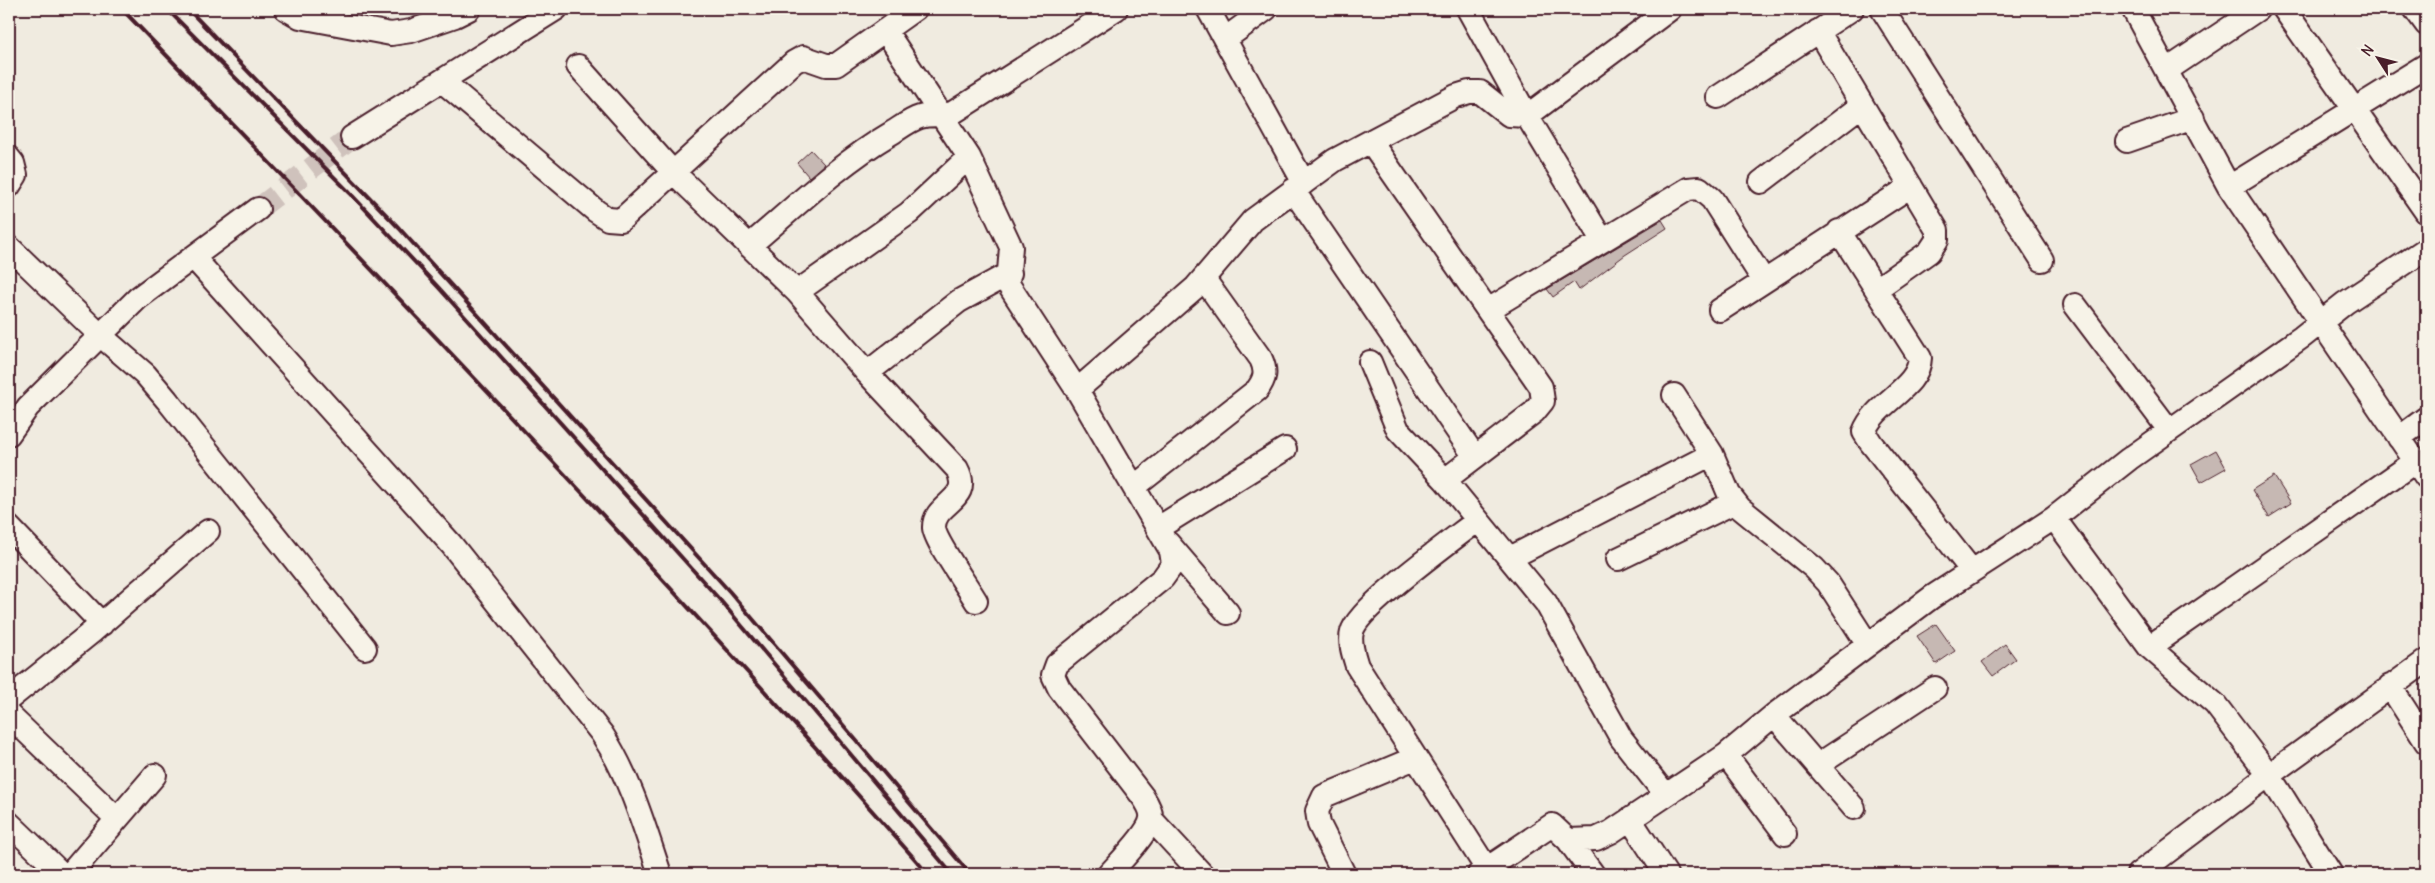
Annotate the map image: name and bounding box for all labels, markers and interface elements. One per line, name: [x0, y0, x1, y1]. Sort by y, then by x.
north arrow: [2352, 32, 2402, 82]
text: N: [2357, 41, 2378, 60]

